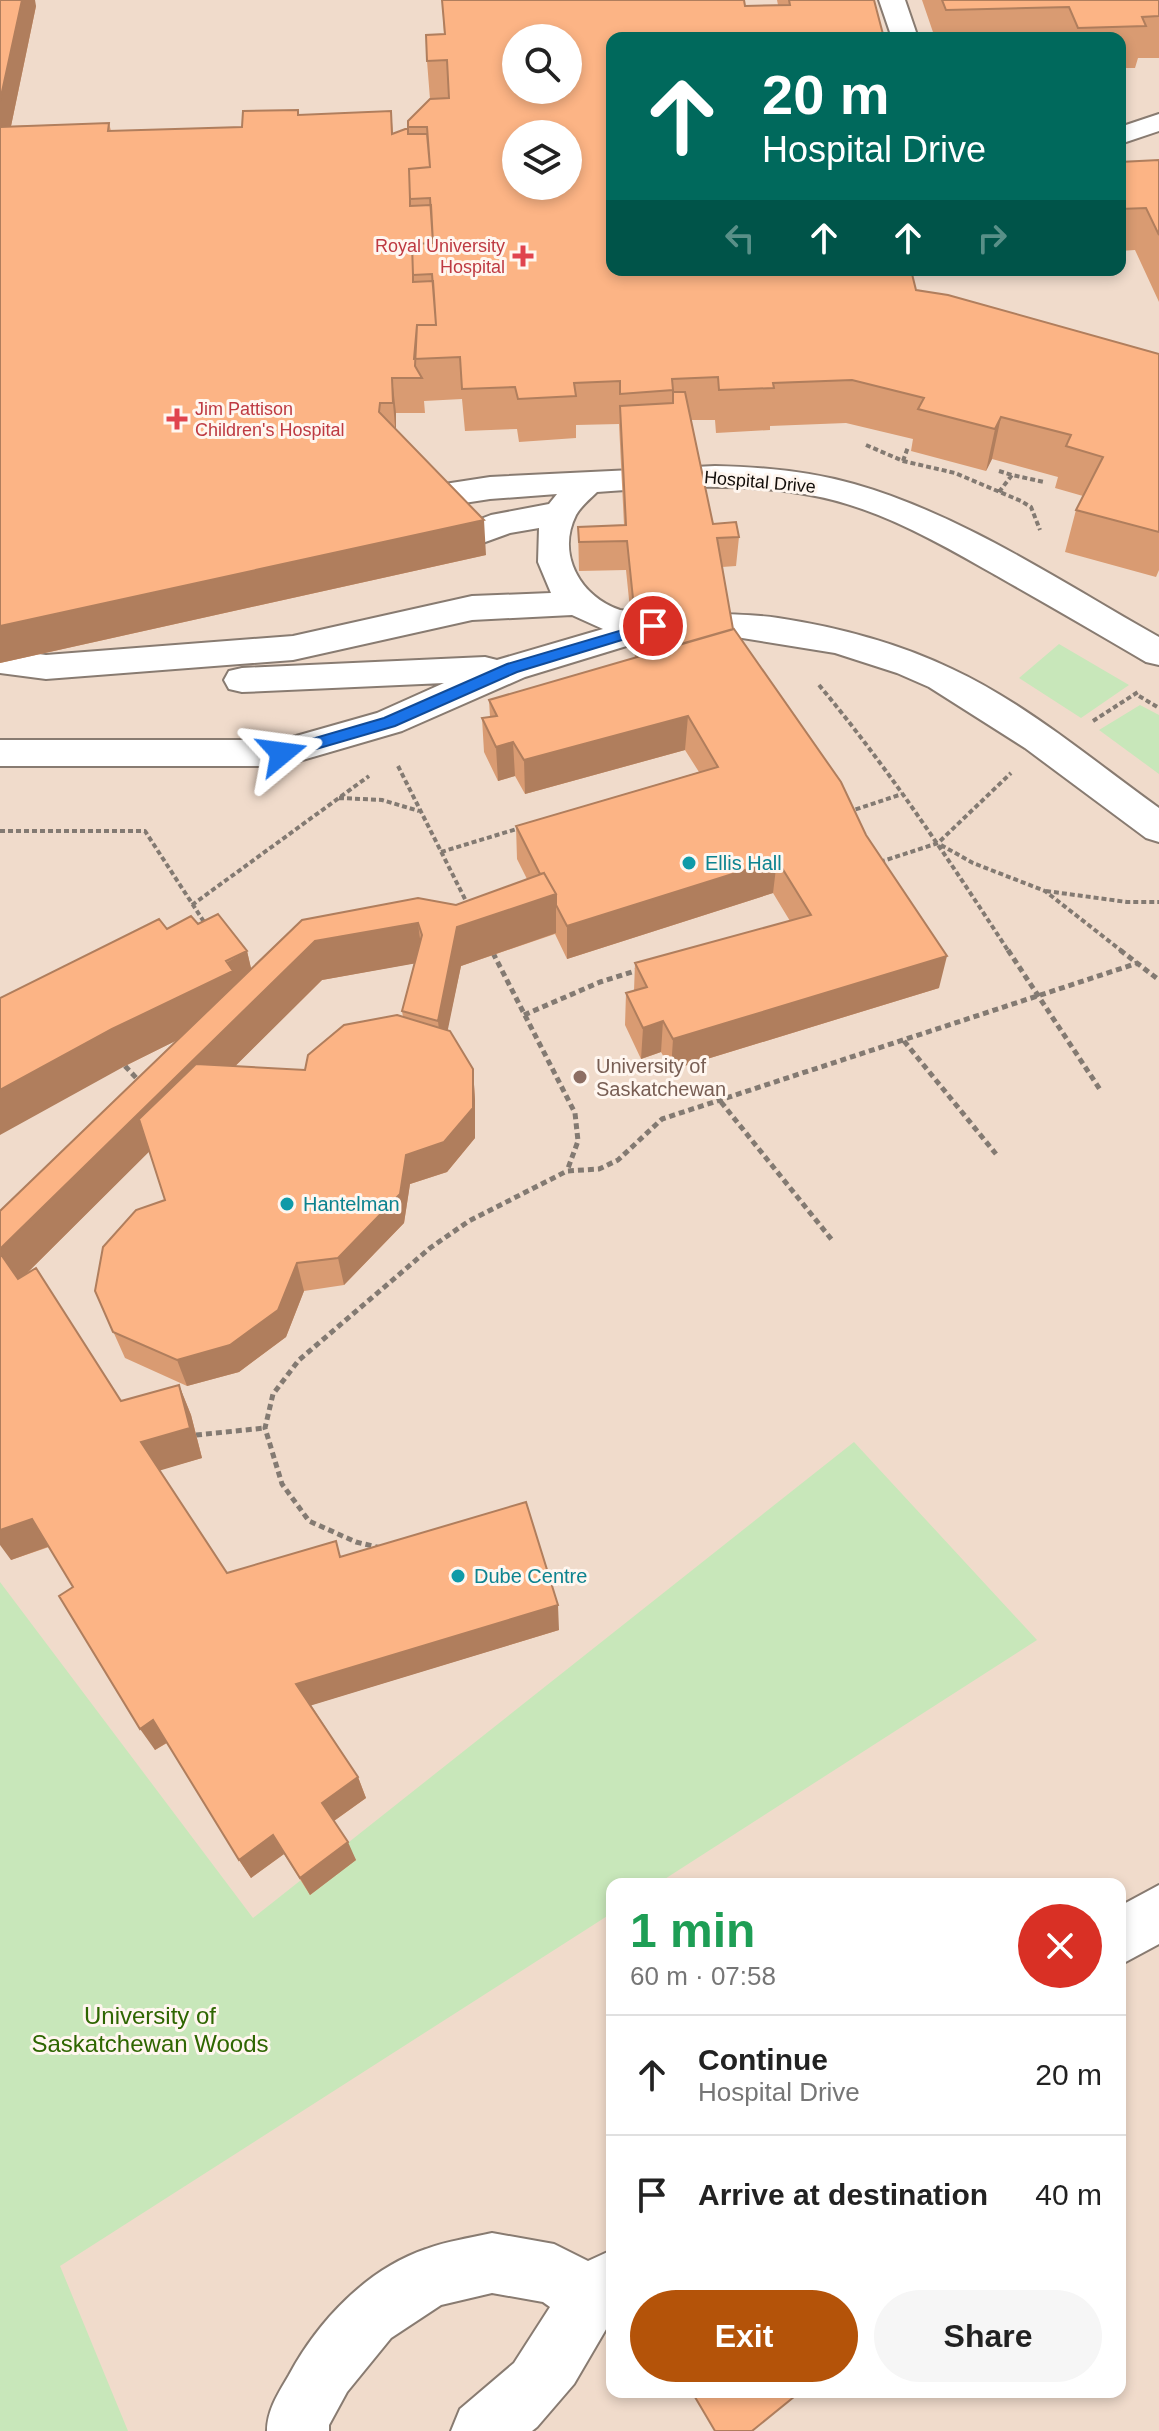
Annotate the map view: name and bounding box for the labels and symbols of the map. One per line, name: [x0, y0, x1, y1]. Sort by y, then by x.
place label: Royal University Hospital: [375, 236, 505, 277]
marker: Royal University Hospital: [512, 245, 534, 267]
place label: Jim Pattison Children's Hospital: [195, 399, 345, 440]
marker: Jim Pattison Children's Hospital: [166, 408, 188, 430]
street label: Hospital Drive: [703, 467, 817, 497]
pin: [619, 592, 687, 660]
position arrow: [240, 711, 324, 795]
place label: Ellis Hall: [705, 852, 782, 874]
marker: Ellis Hall: [680, 854, 698, 872]
place label: University of Saskatchewan: [596, 1055, 726, 1100]
marker: University of Saskatchewan: [571, 1068, 589, 1086]
place label: Hantelman: [303, 1193, 400, 1215]
marker: Hantelman: [278, 1195, 296, 1213]
place label: Dube Centre: [474, 1565, 587, 1587]
marker: Dube Centre: [449, 1567, 467, 1585]
park label: University of Saskatchewan Woods: [31, 2002, 269, 2057]

